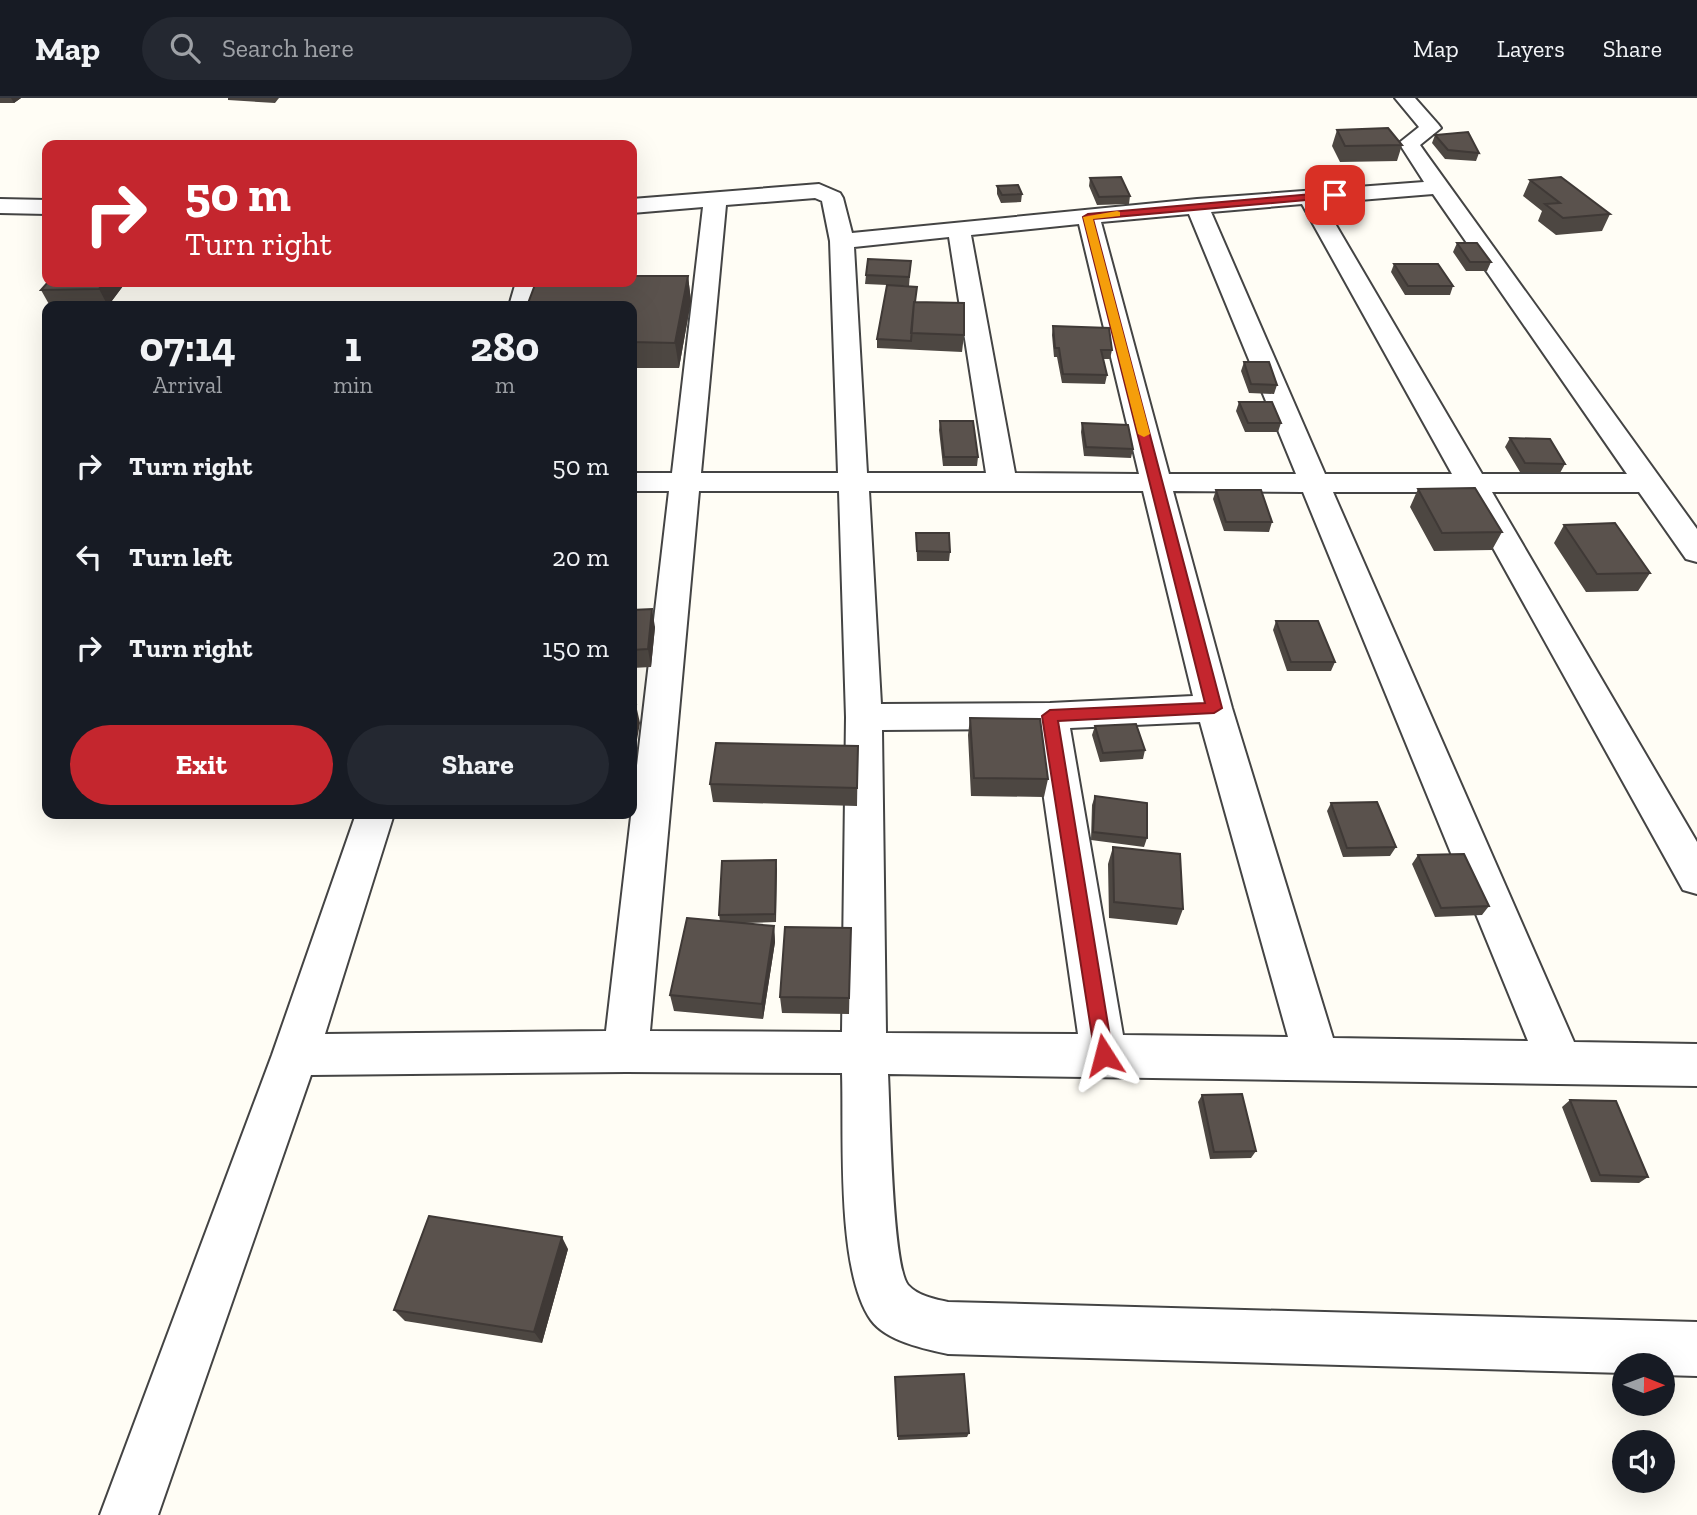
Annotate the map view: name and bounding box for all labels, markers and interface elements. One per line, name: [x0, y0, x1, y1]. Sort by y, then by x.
search box: [142, 17, 632, 80]
text: Map: [35, 29, 100, 68]
icon: search: [166, 29, 204, 67]
text: Search here: [222, 32, 354, 64]
text: Map: [1413, 34, 1459, 63]
text: Layers: [1497, 34, 1565, 63]
text: Share: [1603, 34, 1662, 63]
text: 50 m: [185, 165, 291, 224]
pin: [1305, 165, 1365, 225]
icon: right: [70, 168, 161, 259]
icon: arrive: [1316, 176, 1354, 214]
text: Turn right: [185, 225, 332, 263]
text: 07:14: [139, 321, 236, 372]
text: 1: [344, 321, 361, 372]
text: 280: [470, 321, 540, 372]
text: Arrival: [153, 371, 222, 399]
text: min: [333, 371, 373, 399]
text: m: [495, 371, 515, 399]
icon: right: [70, 447, 108, 485]
text: Turn right: [129, 450, 252, 482]
text: 50 m: [552, 450, 609, 482]
icon: left: [70, 538, 108, 576]
text: Turn left: [129, 541, 232, 573]
text: 20 m: [552, 541, 609, 573]
icon: right: [70, 629, 108, 667]
text: Turn right: [129, 632, 252, 664]
text: 150 m: [542, 632, 609, 664]
button: Exit: [70, 725, 333, 805]
button: Share: [347, 725, 609, 805]
position arrow: [1067, 1018, 1141, 1092]
north arrow: [1612, 1353, 1675, 1416]
map controls: [1612, 1353, 1675, 1493]
button: sound: [1612, 1430, 1675, 1493]

